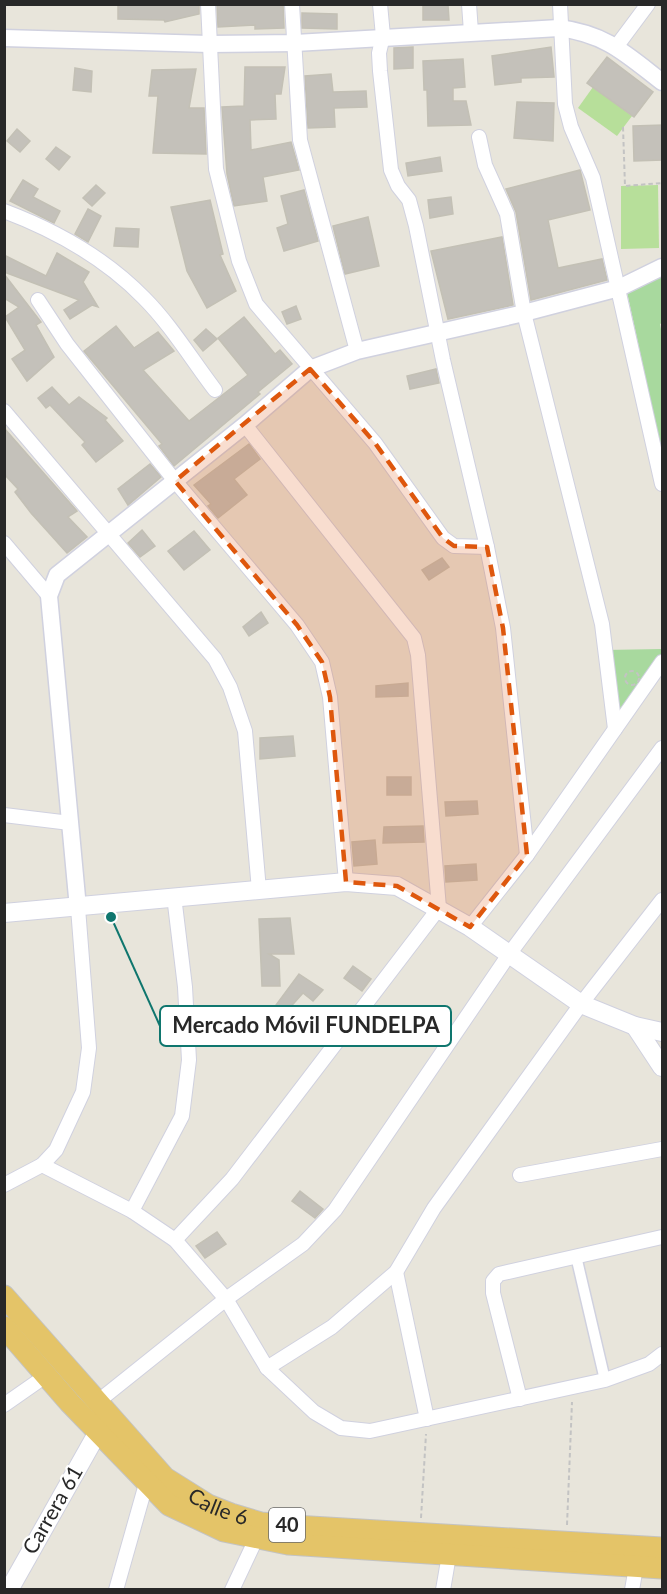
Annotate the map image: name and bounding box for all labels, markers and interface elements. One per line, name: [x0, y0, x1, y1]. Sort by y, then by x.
callout: Mercado Móvil FUNDELPA: [160, 1006, 451, 1046]
text: Mercado Móvil FUNDELPA: [172, 1011, 440, 1038]
street label: Carrera 61: [16, 1461, 87, 1558]
street label: Calle 6: [184, 1482, 251, 1529]
road number: 40: [269, 1508, 305, 1542]

